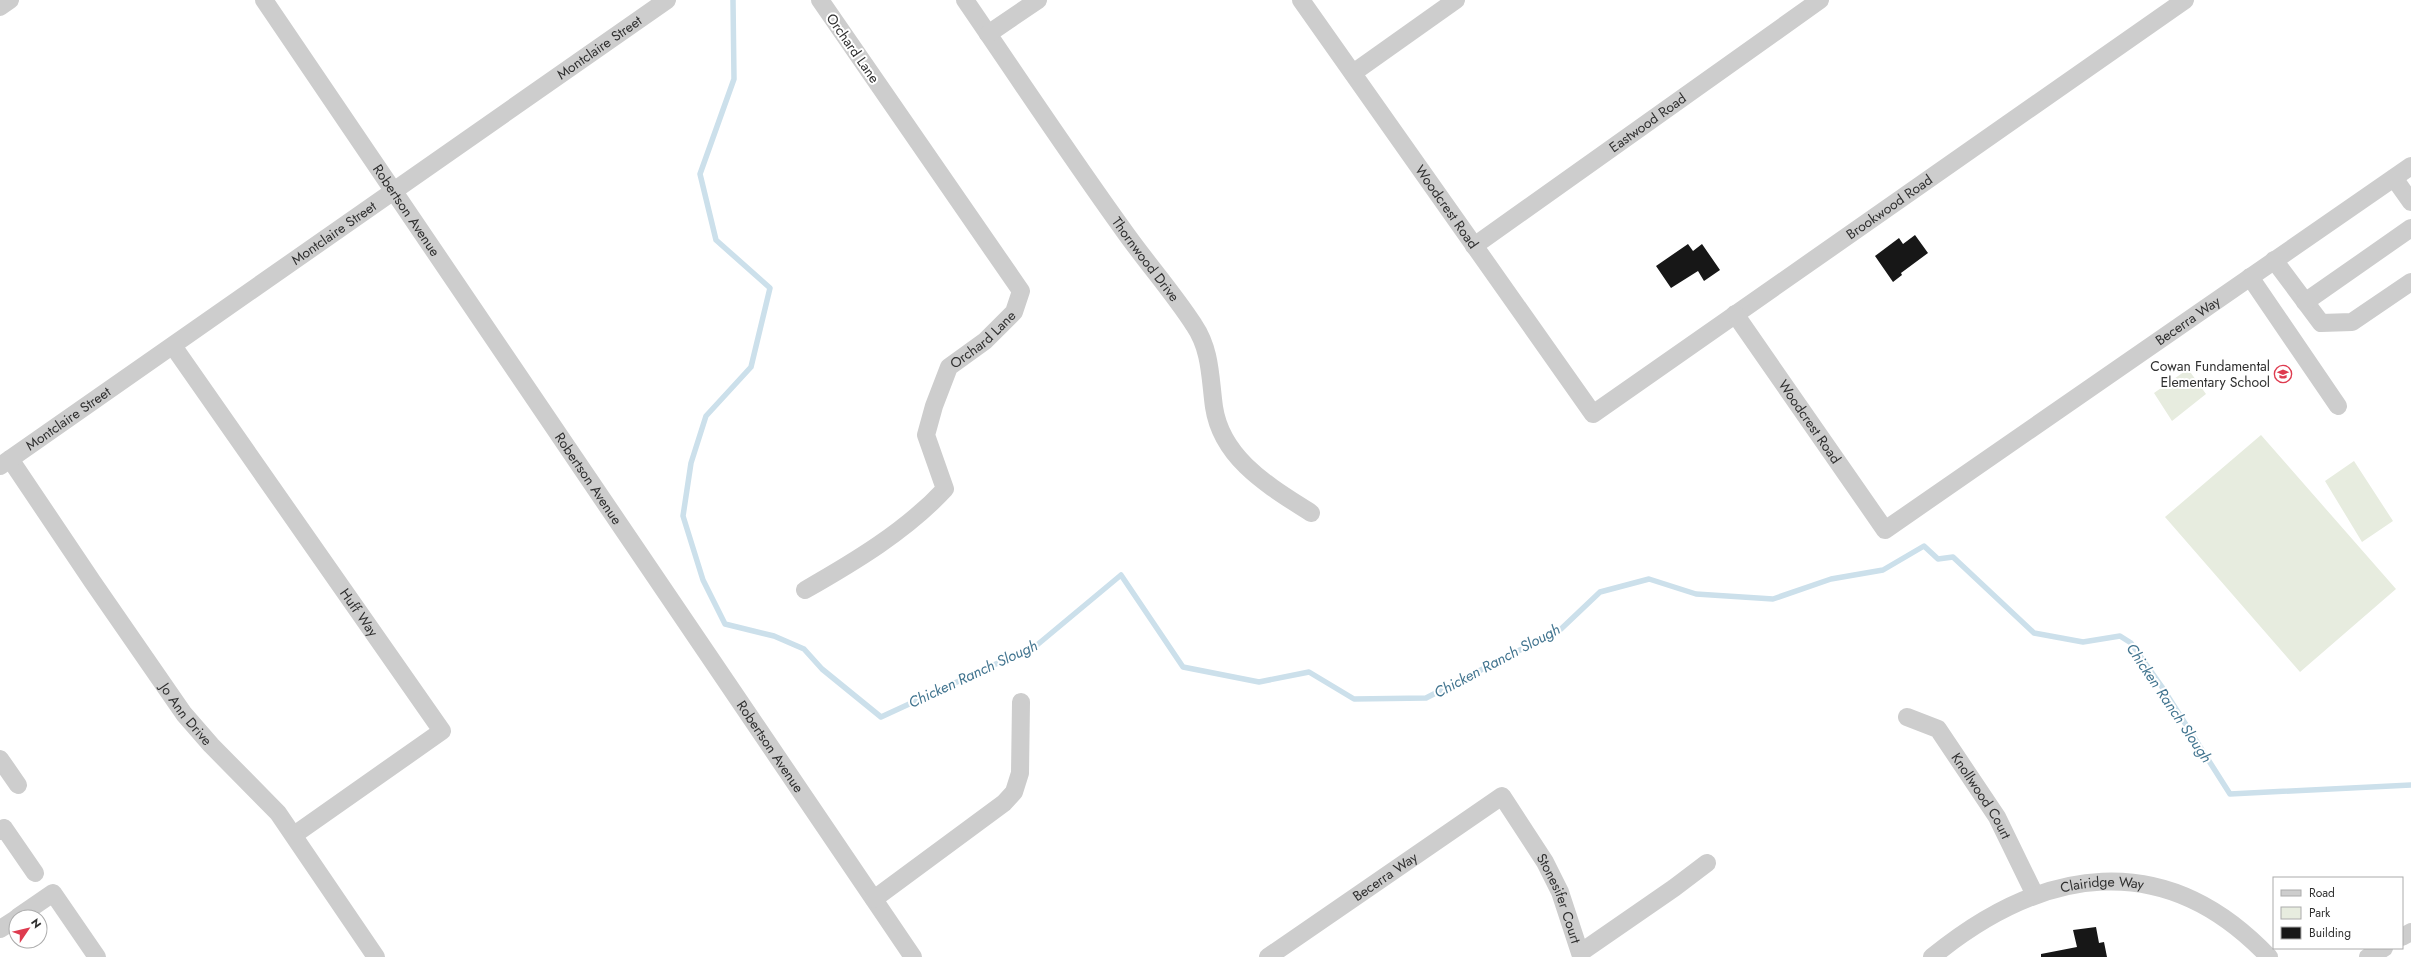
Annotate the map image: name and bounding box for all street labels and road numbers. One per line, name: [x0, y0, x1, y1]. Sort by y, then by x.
street label: Orchard Lane: [822, 9, 884, 87]
street label: Montclaire Street: [553, 10, 646, 84]
street label: Eastwood Road: [1605, 88, 1690, 157]
street label: Robertson Avenue: [368, 160, 445, 260]
street label: Woodcrest Road: [1410, 161, 1483, 253]
street label: Brookwood Road: [1842, 170, 1936, 244]
street label: Montclaire Street: [287, 196, 381, 270]
street label: Thornwood Drive: [1107, 213, 1184, 306]
street label: Becerra Way: [2151, 291, 2225, 350]
street label: Orchard Lane: [946, 306, 1020, 373]
street label: Woodcrest Road: [1774, 376, 1846, 468]
street label: Montclaire Street: [22, 381, 115, 455]
street label: Robertson Avenue: [550, 428, 627, 528]
street label: Huff Way: [335, 584, 384, 641]
street label: Jo Ann Drive: [154, 677, 217, 750]
street label: Robertson Avenue: [732, 696, 809, 797]
street label: Knollwood Court: [1947, 749, 2016, 843]
street label: Becerra Way: [1348, 847, 1422, 906]
street label: Stonesifer Court: [1532, 849, 1586, 947]
street label: Clairidge Way: [2058, 871, 2146, 898]

